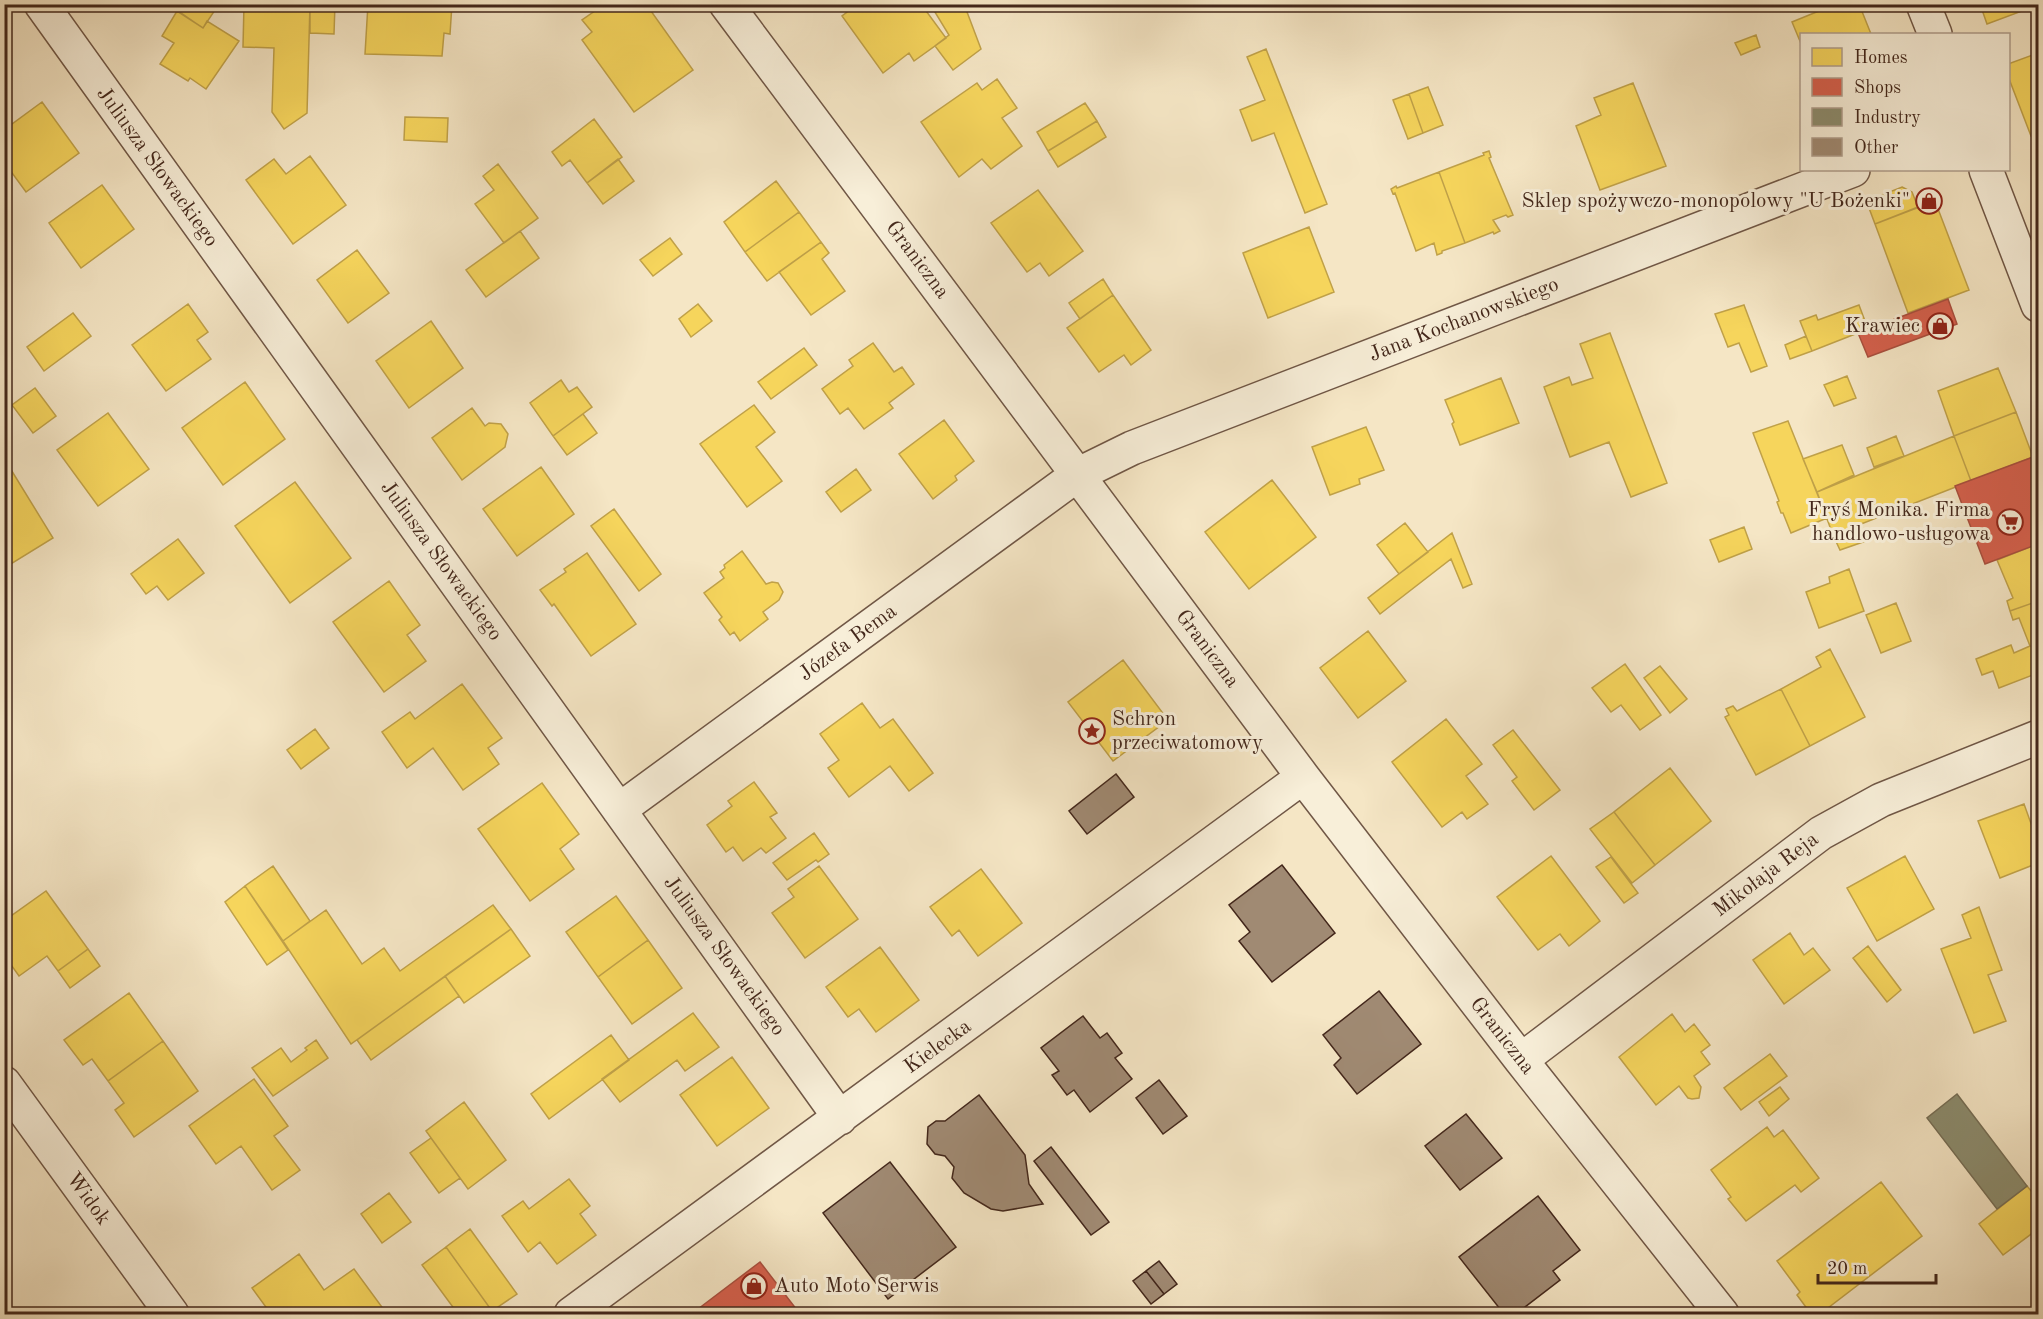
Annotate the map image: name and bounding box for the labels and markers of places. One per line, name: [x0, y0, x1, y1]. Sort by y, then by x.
shop icon: Sklep spożywczo-monopolowy "U Bożenki": [1914, 186, 1944, 216]
place label: Sklep spożywczo-monopolowy "U Bożenki": [1522, 191, 1910, 212]
shop icon: Krawiec: [1925, 311, 1955, 341]
place label: Krawiec: [1845, 316, 1920, 337]
place label: Fryś Monika. Firma handlowo-usługowa: [1807, 500, 1990, 545]
supermarket icon: Fryś Monika. Firma handlowo-usługowa: [1995, 507, 2025, 537]
place label: Schron przeciwatomowy: [1112, 709, 1263, 754]
place icon: Schron przeciwatomowy: [1077, 716, 1107, 746]
shop icon: Auto Moto Serwis: [739, 1271, 769, 1301]
place label: Auto Moto Serwis: [774, 1276, 939, 1297]

